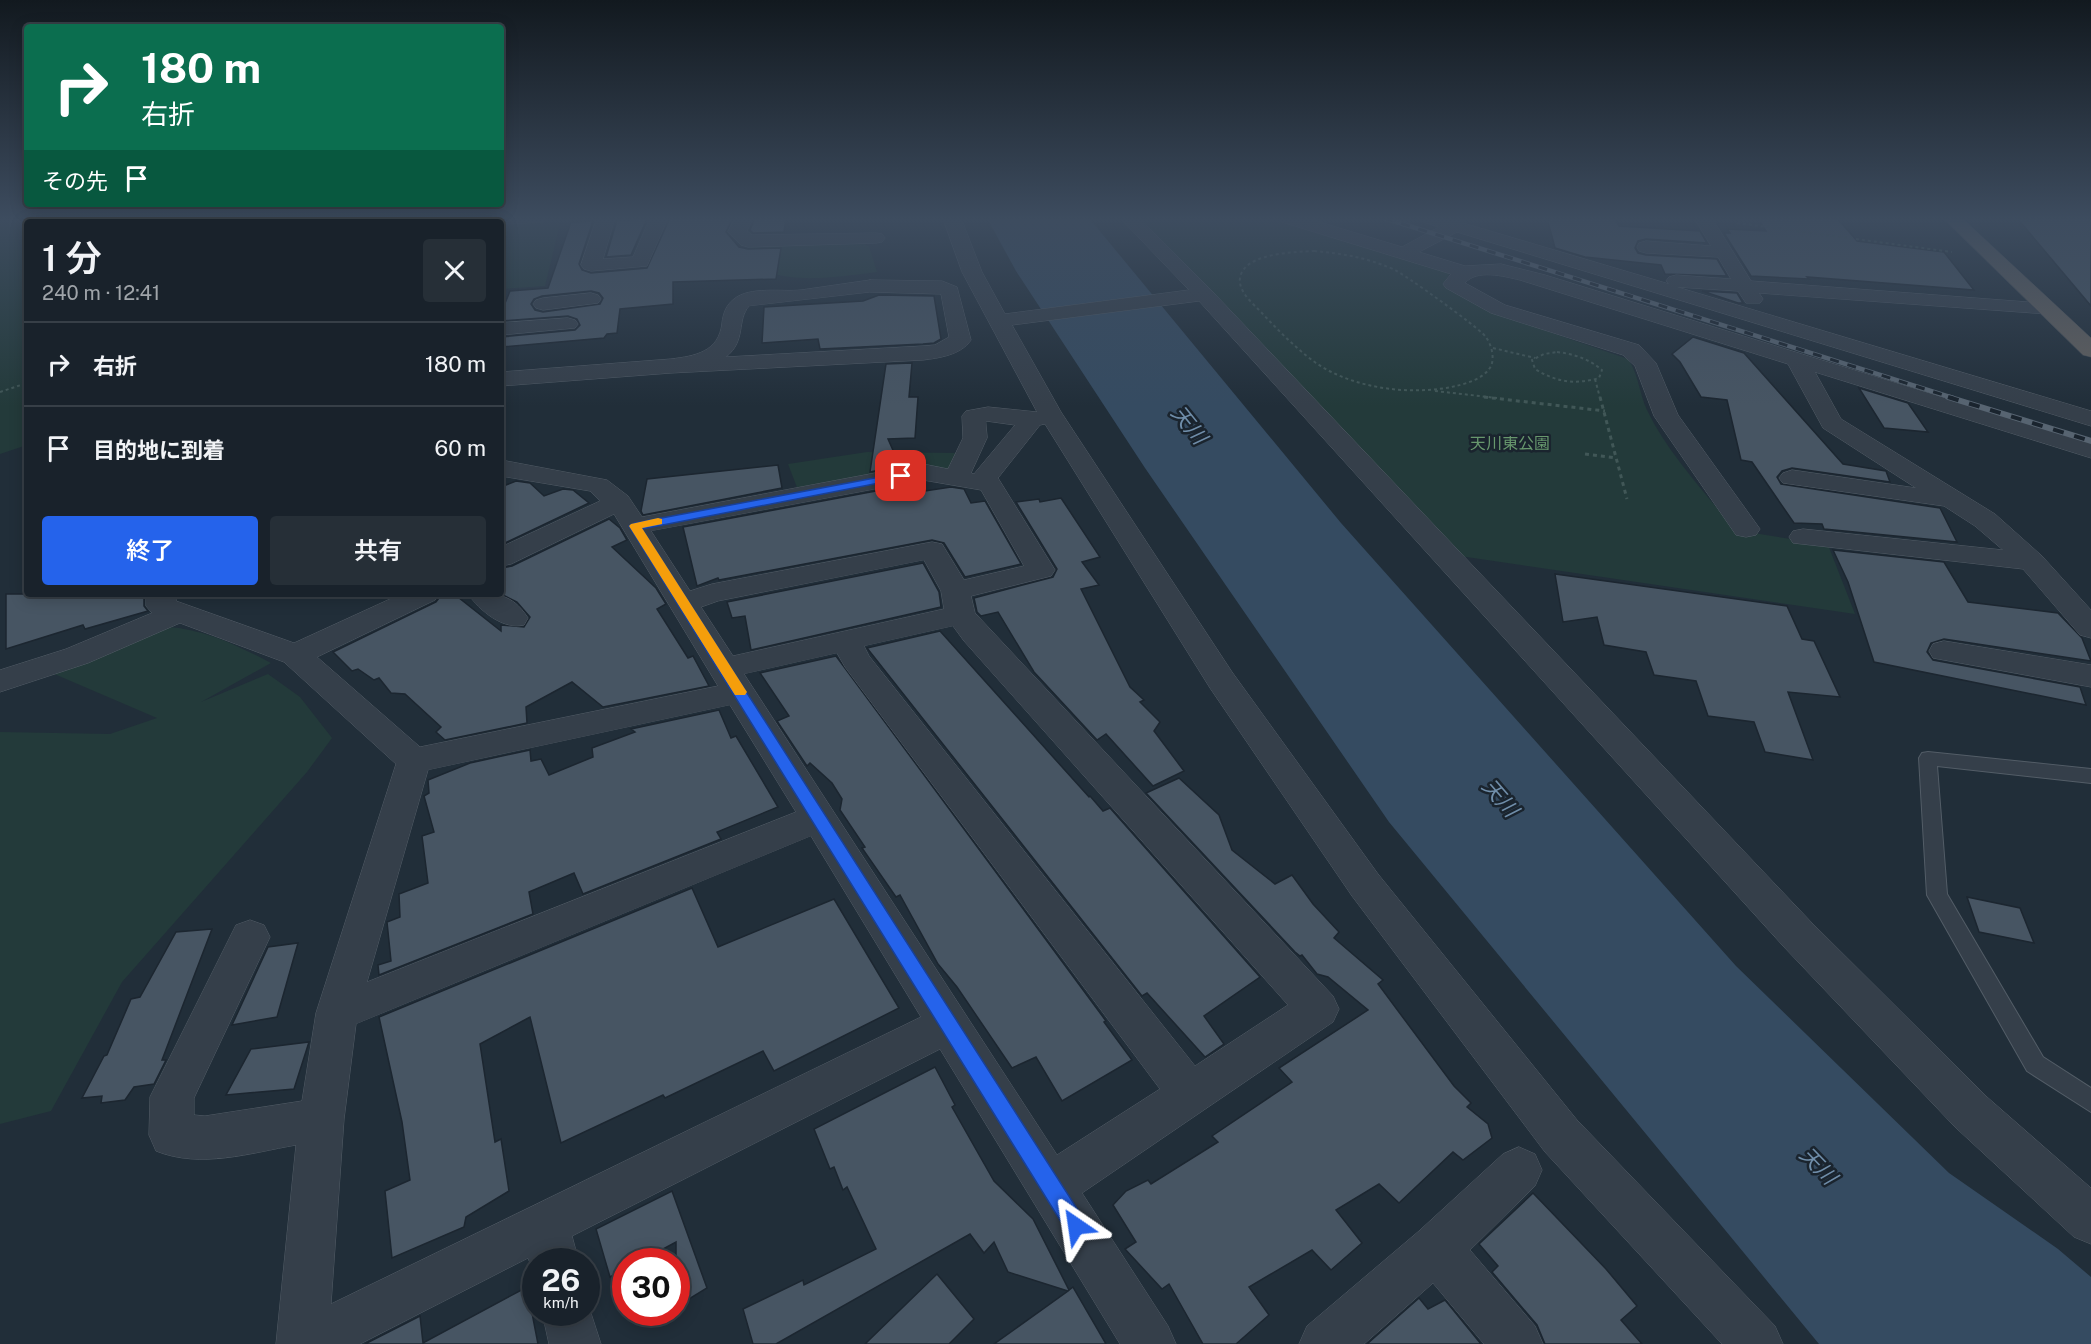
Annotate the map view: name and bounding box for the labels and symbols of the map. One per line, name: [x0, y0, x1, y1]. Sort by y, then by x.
water label: 天川: [1166, 400, 1214, 450]
park label: 天川東公園: [1470, 434, 1550, 453]
pin: [875, 450, 926, 501]
water label: 天川: [1477, 774, 1525, 823]
water label: 天川: [1795, 1142, 1843, 1191]
position arrow: [1044, 1194, 1108, 1258]
speed limit sign: 30: [612, 1248, 690, 1326]

